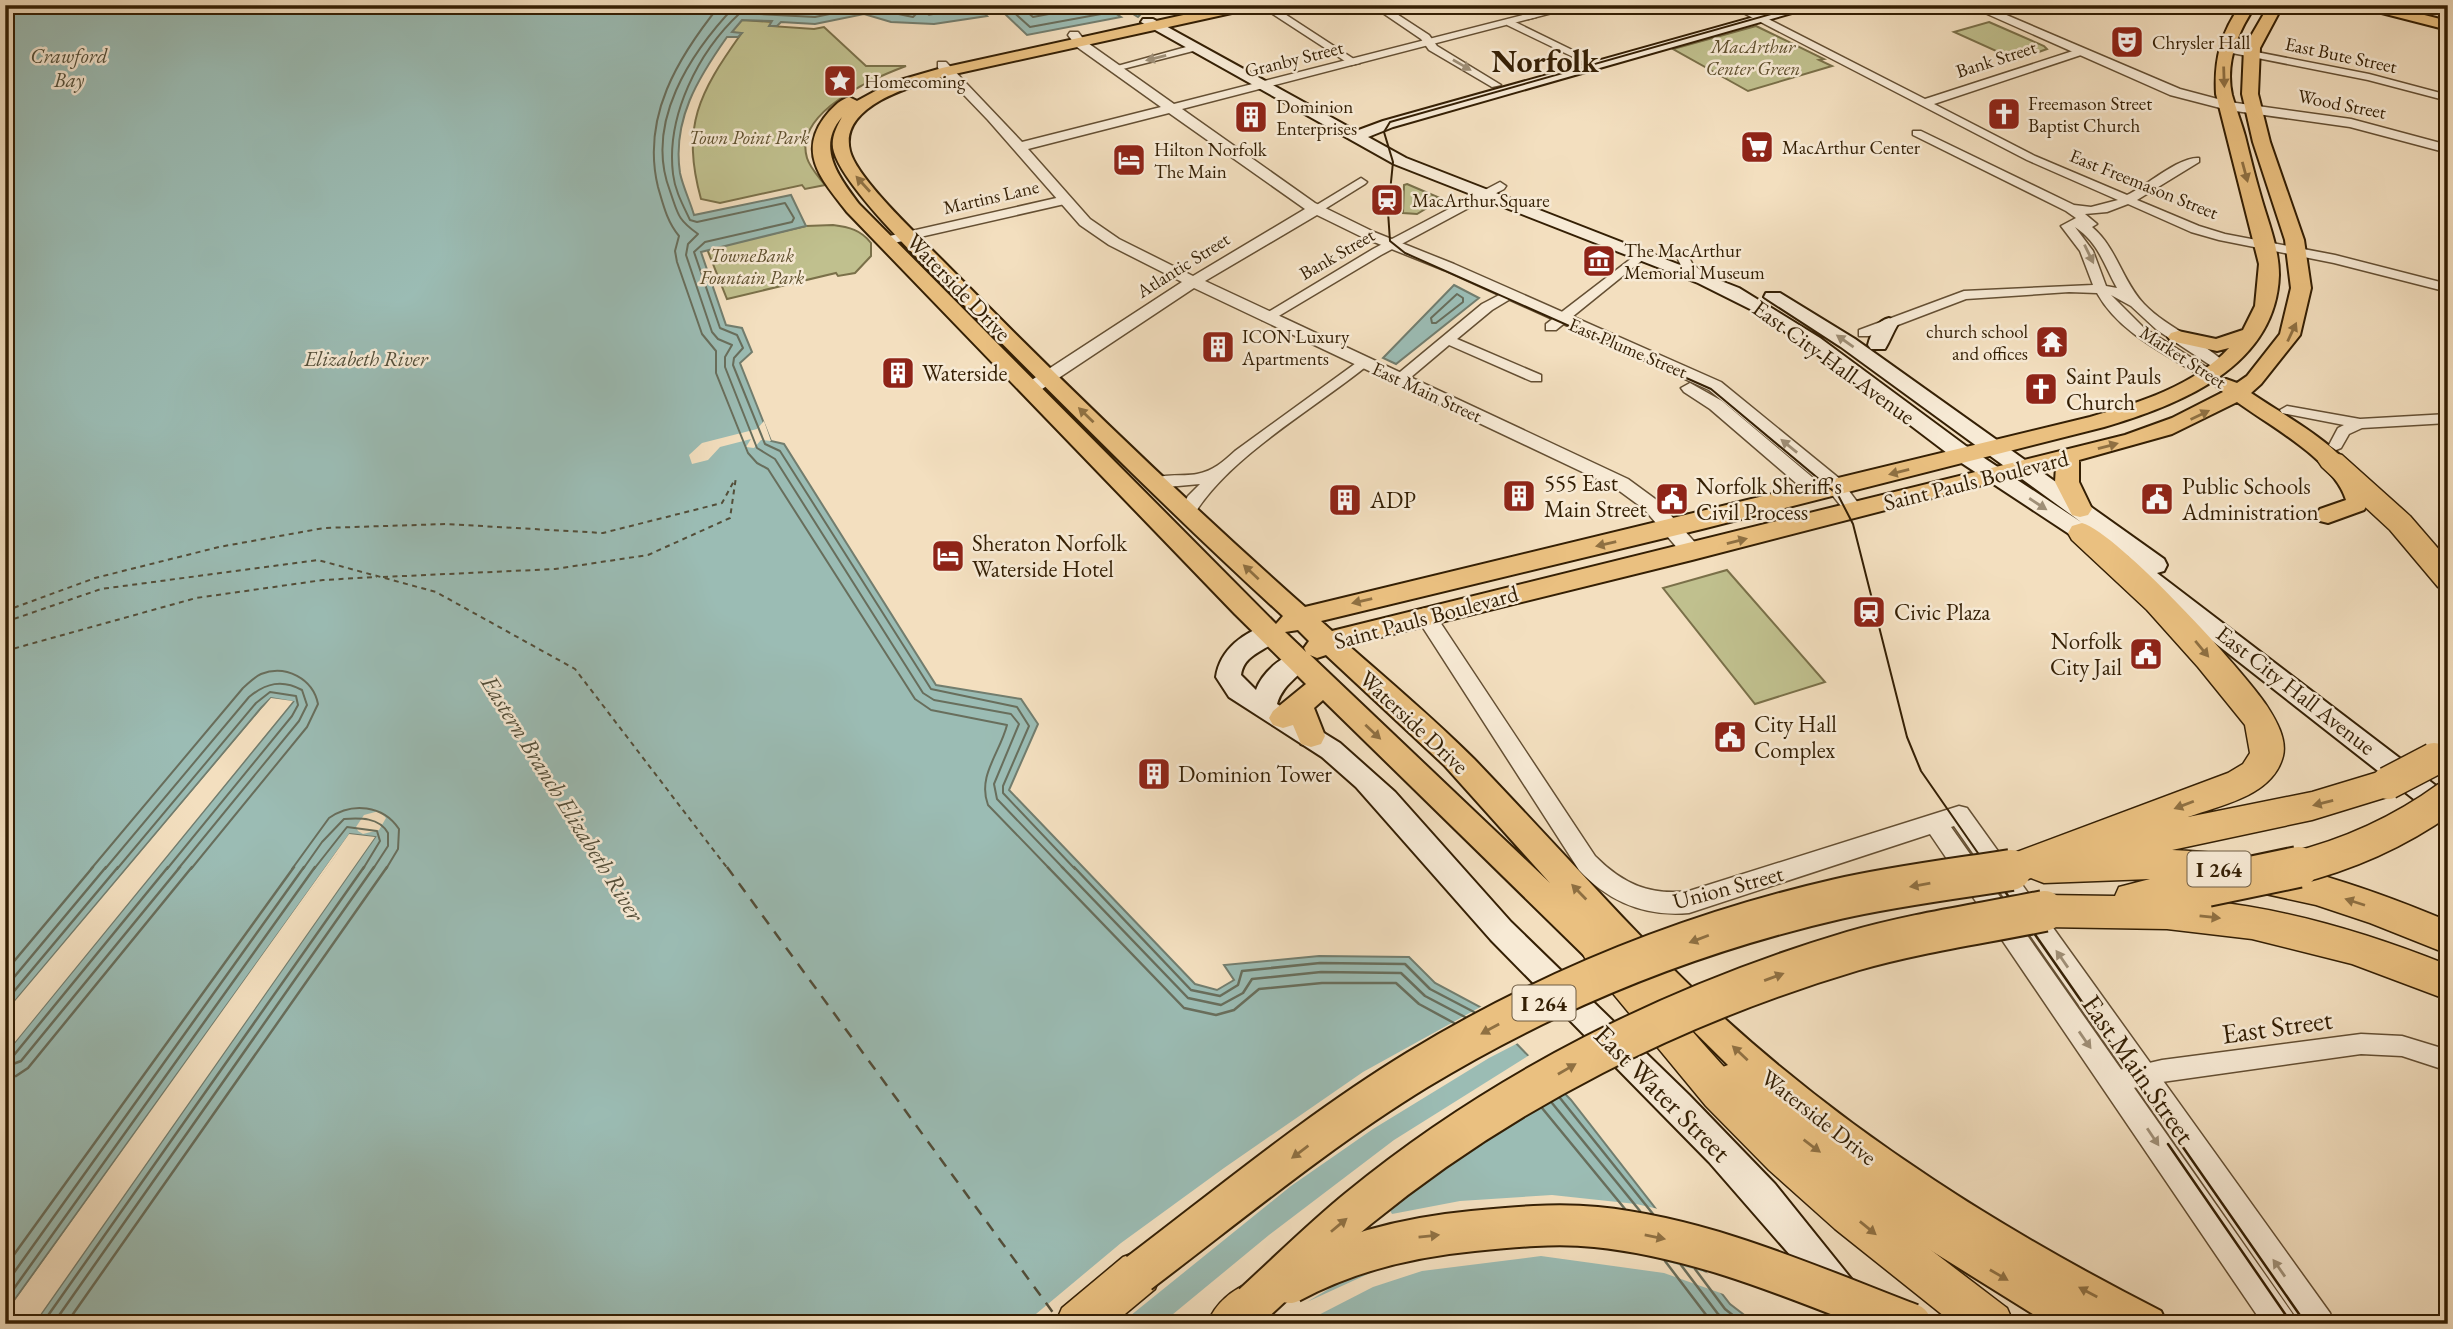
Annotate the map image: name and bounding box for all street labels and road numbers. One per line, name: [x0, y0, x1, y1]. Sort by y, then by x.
street label: East Bute Street: [2283, 31, 2399, 79]
street label: Bank Street: [1953, 34, 2039, 84]
street label: Granby Street: [1242, 35, 1346, 83]
street label: Wood Street: [2296, 83, 2388, 125]
street label: East Freemason Street: [2066, 143, 2222, 225]
street label: Martins Lane: [941, 174, 1041, 220]
street label: Bank Street: [1295, 222, 1379, 286]
street label: Waterside Drive: [900, 227, 1018, 348]
street label: Atlantic Street: [1131, 227, 1234, 304]
street label: East City Hall Avenue: [1747, 293, 1921, 431]
street label: East Plume Street: [1565, 312, 1691, 384]
street label: Market Street: [2135, 320, 2231, 394]
street label: East Main Street: [1368, 356, 1486, 428]
street label: Saint Pauls Boulevard: [1880, 442, 2072, 517]
street label: Saint Pauls Boulevard: [1331, 578, 1522, 656]
street label: East City Hall Avenue: [2210, 618, 2382, 762]
street label: Waterside Drive: [1353, 664, 1475, 780]
road number: I 264: [2188, 852, 2250, 886]
street label: Union Street: [1669, 858, 1787, 916]
road number: I 264: [1512, 986, 1576, 1020]
street label: East Main Street: [2074, 987, 2204, 1151]
street label: East Street: [2219, 1000, 2335, 1052]
street label: East Water Street: [1587, 1017, 1739, 1169]
street label: Waterside Drive: [1755, 1062, 1883, 1172]

